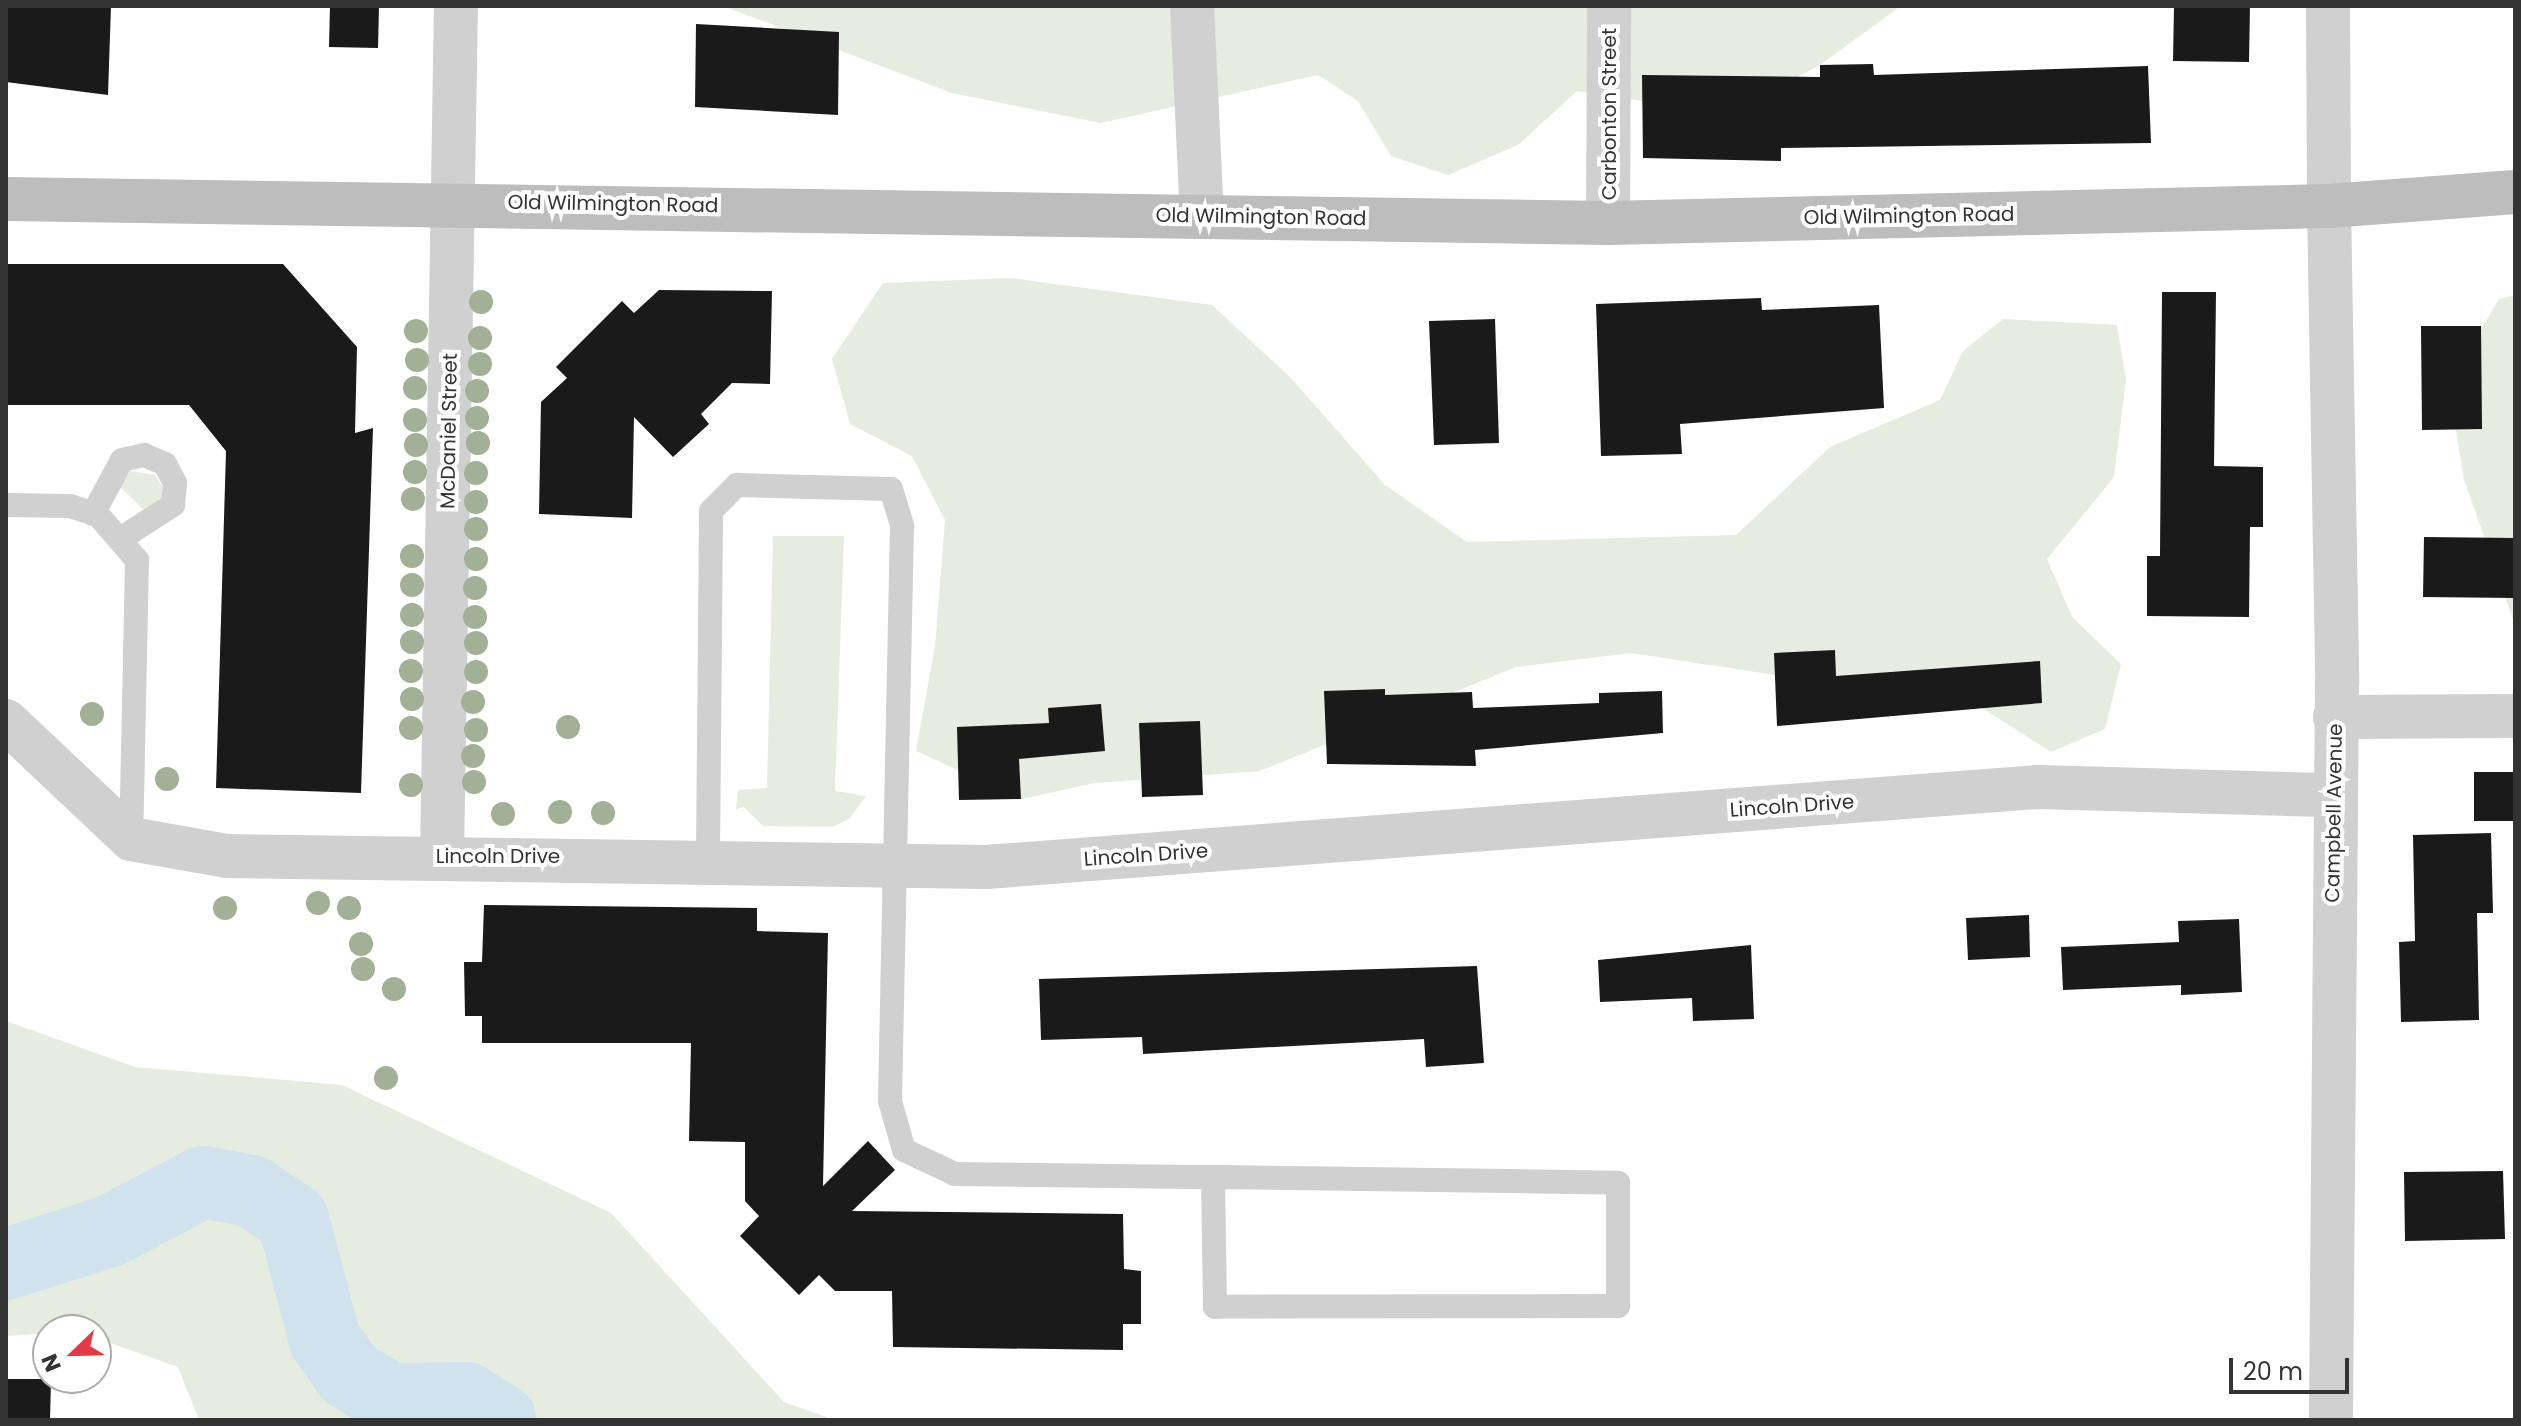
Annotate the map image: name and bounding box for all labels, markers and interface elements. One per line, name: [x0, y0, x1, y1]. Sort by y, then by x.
street label: Carbonton Street: [1597, 28, 1621, 200]
street label: Old Wilmington Road: [507, 190, 719, 218]
street label: Old Wilmington Road: [1803, 202, 2015, 230]
street label: Old Wilmington Road: [1155, 203, 1367, 231]
street label: McDaniel Street: [436, 353, 462, 509]
street label: Campbell Avenue: [2320, 723, 2348, 903]
street label: Lincoln Drive: [1729, 790, 1855, 822]
street label: Lincoln Drive: [1083, 839, 1209, 871]
street label: Lincoln Drive: [436, 844, 560, 868]
north arrow: [32, 1314, 112, 1394]
scale bar: [2233, 1342, 2353, 1392]
text: N: [34, 1349, 69, 1376]
text: 20 m: [2243, 1355, 2303, 1388]

